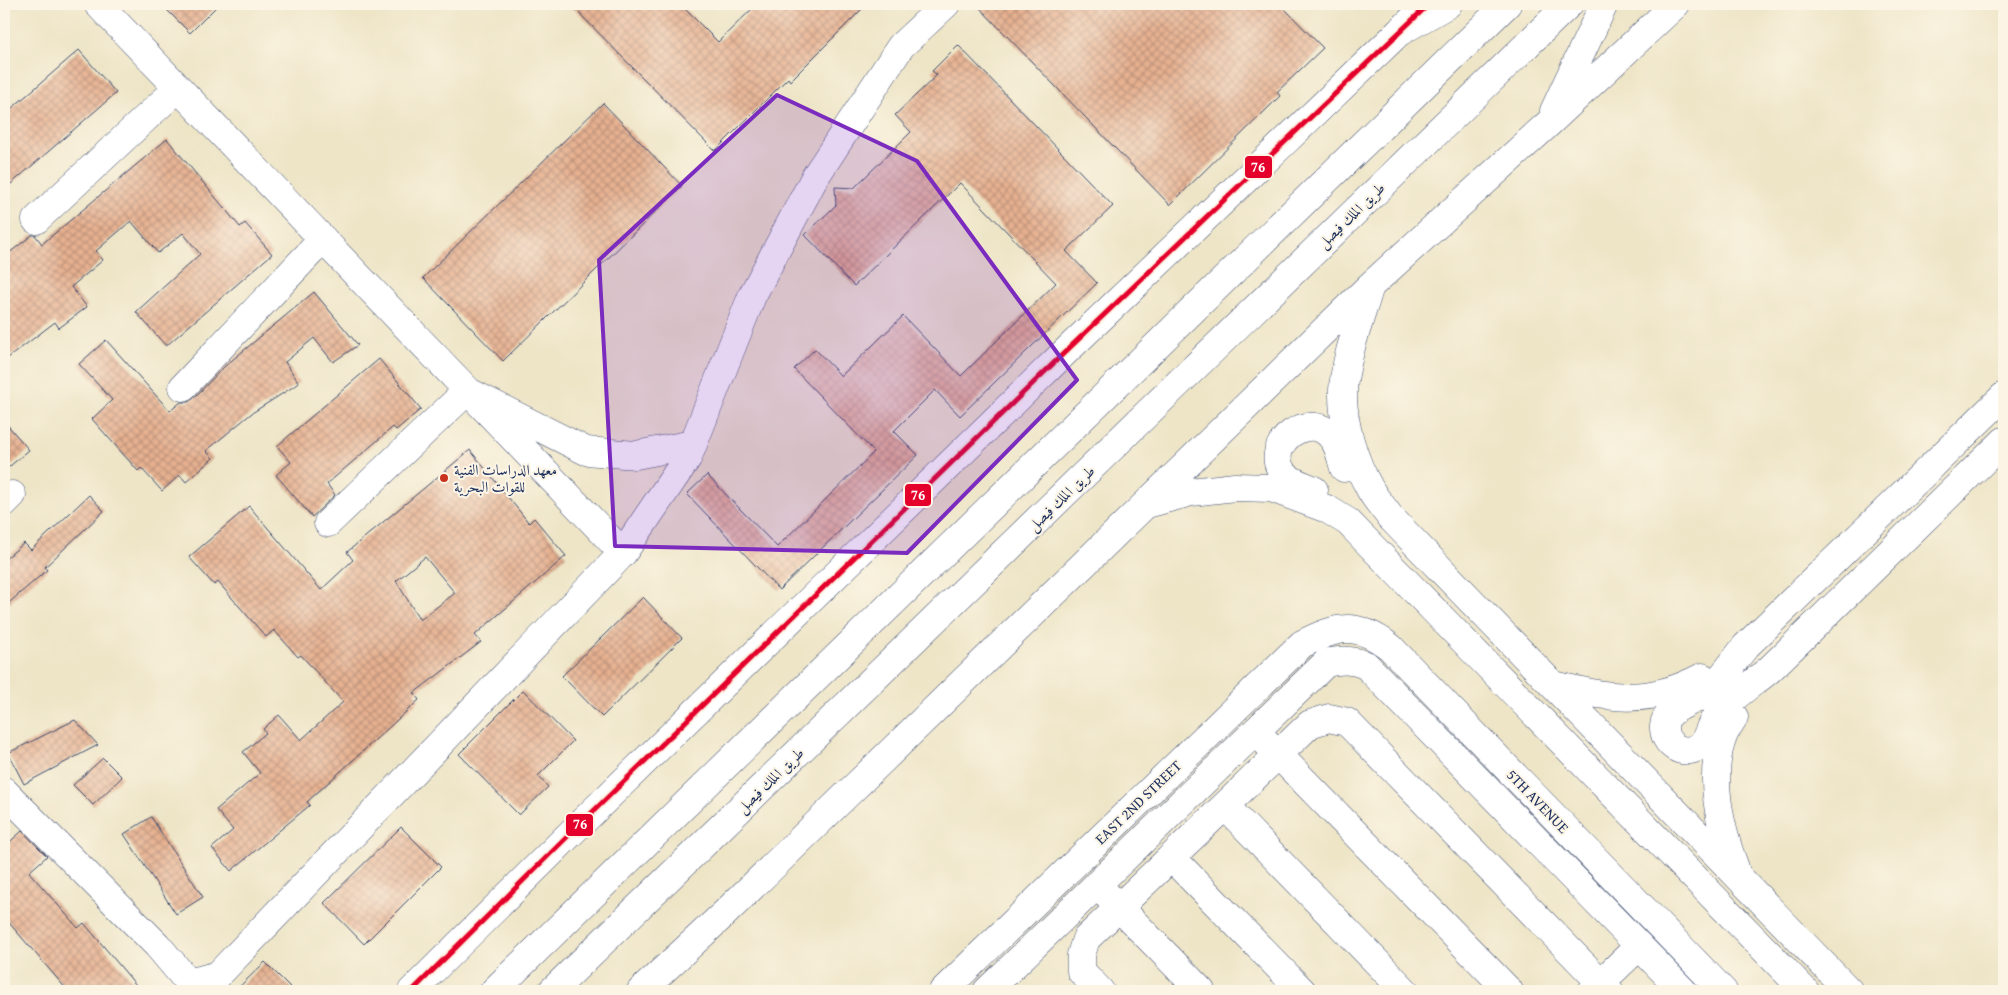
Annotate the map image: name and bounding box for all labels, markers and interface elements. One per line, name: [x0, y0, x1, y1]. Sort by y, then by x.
line badge: 76: [1244, 155, 1273, 179]
text: 76: [1251, 157, 1265, 177]
street label: طريق الملك فيصل: [1313, 177, 1390, 253]
place label: معهد الدراسات الفنية للقوات البحرية: [454, 459, 557, 497]
street label: طريق الملك فيصل: [1023, 460, 1100, 536]
marker: معهد الدراسات الفنية للقوات البحرية: [438, 472, 450, 484]
line badge: 76: [904, 483, 932, 507]
text: 76: [911, 485, 925, 505]
street label: طريق الملك فيصل: [732, 742, 809, 818]
street label: EAST 2ND STREET: [1090, 755, 1186, 849]
street label: 5TH AVENUE: [1502, 764, 1574, 838]
line badge: 76: [565, 813, 594, 837]
text: 76: [573, 814, 587, 834]

